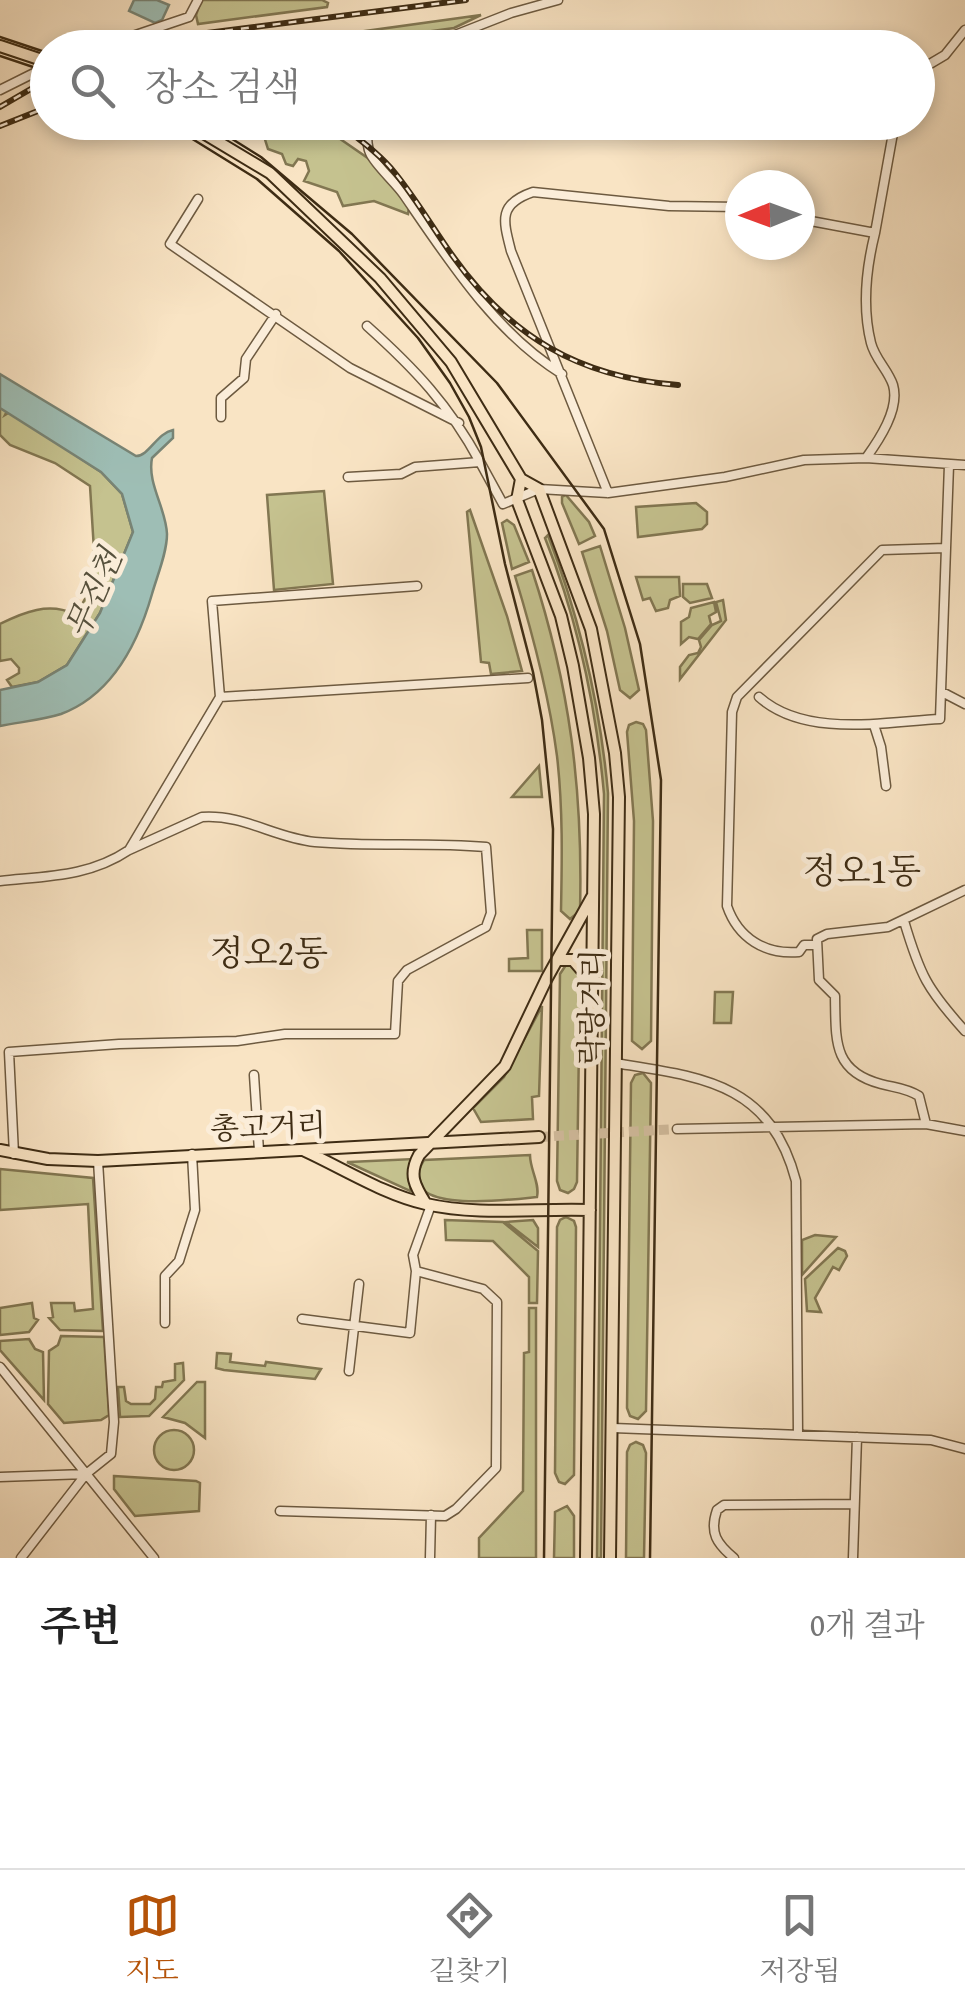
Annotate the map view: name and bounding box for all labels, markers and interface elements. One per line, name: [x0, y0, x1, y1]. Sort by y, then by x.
search box: [30, 30, 935, 140]
icon: search: [65, 58, 120, 113]
text: 장소 검색: [145, 58, 300, 114]
north arrow: [725, 170, 815, 260]
water label: 무진천: [53, 539, 134, 645]
district label: 정오1동: [803, 845, 921, 896]
district label: 정오2동: [210, 927, 328, 978]
street label: 락랑거리: [568, 949, 614, 1065]
street label: 총고거리: [209, 1102, 327, 1150]
text: 주변: [40, 1594, 121, 1655]
text: 0개 결과: [810, 1601, 925, 1648]
tab: 지도: [125, 1888, 180, 1990]
tab: 길찾기: [429, 1888, 510, 1990]
tab: 저장됨: [759, 1888, 840, 1990]

